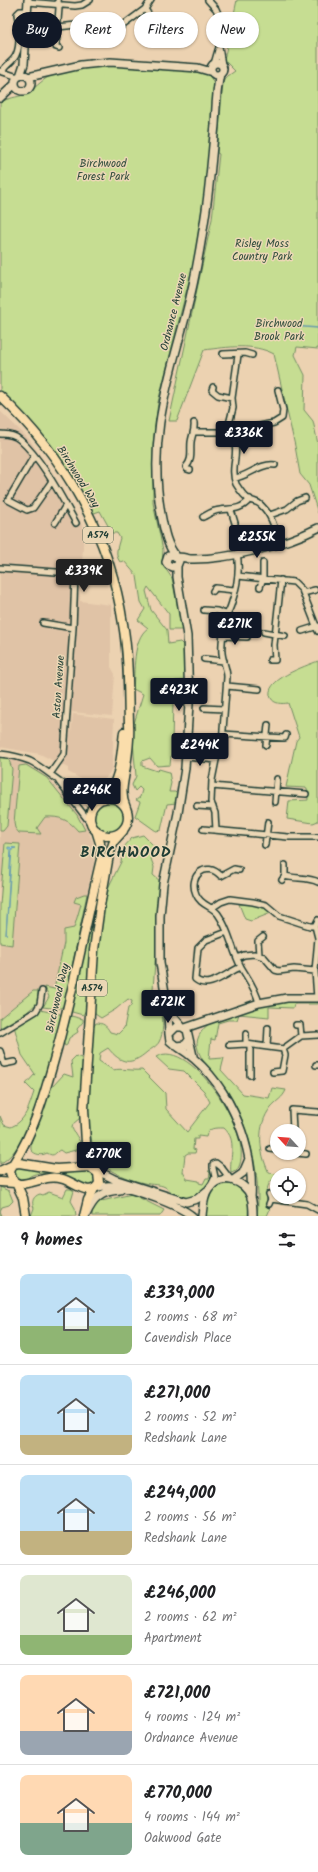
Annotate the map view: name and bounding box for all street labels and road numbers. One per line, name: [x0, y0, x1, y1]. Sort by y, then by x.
street label: Ordnance Avenue: [156, 271, 192, 353]
street label: Birchwood Way: [52, 442, 105, 512]
road number: A574: [83, 527, 113, 543]
street label: Aston Avenue: [48, 655, 70, 719]
street label: Birchwood Way: [41, 961, 75, 1034]
road number: A574: [77, 980, 107, 996]

